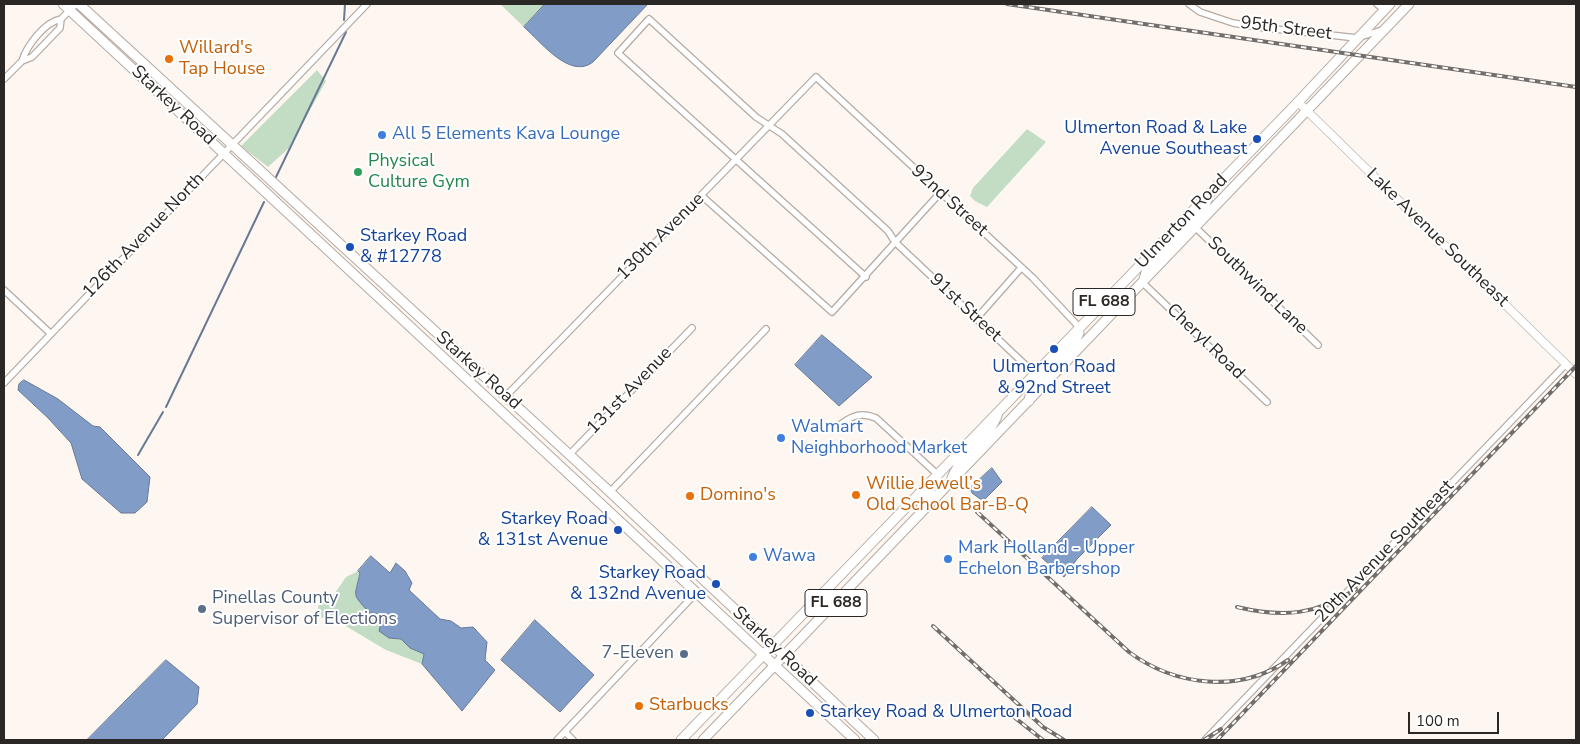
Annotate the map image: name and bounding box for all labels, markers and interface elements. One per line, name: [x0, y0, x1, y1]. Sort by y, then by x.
street label: 95th Street: [1239, 13, 1333, 45]
place label: Willard's Tap House: [179, 38, 265, 80]
marker: Willard's Tap House: [163, 53, 175, 65]
street label: Starkey Road: [126, 62, 220, 150]
place label: Ulmerton Road & Lake Avenue Southeast: [1064, 118, 1247, 160]
place label: All 5 Elements Kava Lounge: [392, 124, 620, 146]
marker: All 5 Elements Kava Lounge: [376, 129, 388, 141]
marker: Ulmerton Road & Lake Avenue Southeast: [1251, 133, 1263, 145]
place label: Physical Culture Gym: [368, 151, 470, 193]
street label: 92nd Street: [906, 161, 992, 241]
street label: Lake Avenue Southeast: [1361, 164, 1513, 312]
marker: Physical Culture Gym: [352, 166, 364, 178]
street label: 126th Avenue North: [79, 169, 209, 303]
street label: Ulmerton Road: [1131, 170, 1233, 274]
street label: 130th Avenue: [613, 189, 709, 285]
place label: Starkey Road & #12778: [360, 226, 467, 268]
street label: Southwind Lane: [1202, 233, 1312, 339]
marker: Starkey Road & #12778: [344, 241, 356, 253]
street label: 91st Street: [925, 269, 1005, 347]
road number: FL 688: [1073, 288, 1135, 316]
street label: Cheryl Road: [1162, 300, 1248, 384]
street label: Starkey Road: [431, 327, 525, 415]
street label: 131st Avenue: [583, 343, 677, 439]
marker: Ulmerton Road & 92nd Street: [1048, 343, 1060, 355]
place label: Ulmerton Road & 92nd Street: [992, 357, 1116, 399]
place label: Walmart Neighborhood Market: [791, 417, 967, 459]
marker: Walmart Neighborhood Market: [775, 432, 787, 444]
place label: Willie Jewell’s Old School Bar-B-Q: [866, 474, 1029, 516]
street label: 20th Avenue Southeast: [1311, 476, 1459, 628]
place label: Domino's: [700, 485, 776, 507]
marker: Willie Jewell’s Old School Bar-B-Q: [850, 489, 862, 501]
marker: Domino's: [684, 490, 696, 502]
place label: Starkey Road & 131st Avenue: [478, 509, 608, 552]
marker: Starkey Road & 131st Avenue: [612, 524, 624, 536]
place label: Mark Holland - Upper Echelon Barbershop: [958, 538, 1135, 580]
place label: Wawa: [763, 546, 816, 568]
marker: Wawa: [747, 551, 759, 563]
marker: Mark Holland - Upper Echelon Barbershop: [942, 553, 954, 565]
place label: Starkey Road & 132nd Avenue: [570, 563, 706, 606]
marker: Starkey Road & 132nd Avenue: [710, 578, 722, 590]
place label: Pinellas County Supervisor of Elections: [212, 588, 397, 630]
road number: FL 688: [805, 590, 867, 616]
marker: Pinellas County Supervisor of Elections: [196, 603, 208, 615]
street label: Starkey Road: [727, 603, 821, 691]
place label: 7-Eleven: [601, 643, 674, 665]
marker: 7-Eleven: [678, 648, 690, 660]
place label: Starbucks: [649, 695, 729, 717]
marker: Starbucks: [633, 700, 645, 712]
place label: Starkey Road & Ulmerton Road: [820, 702, 1072, 724]
scale bar: [1410, 702, 1501, 734]
marker: Starkey Road & Ulmerton Road: [804, 707, 816, 719]
text: 100 m: [1416, 711, 1460, 731]

